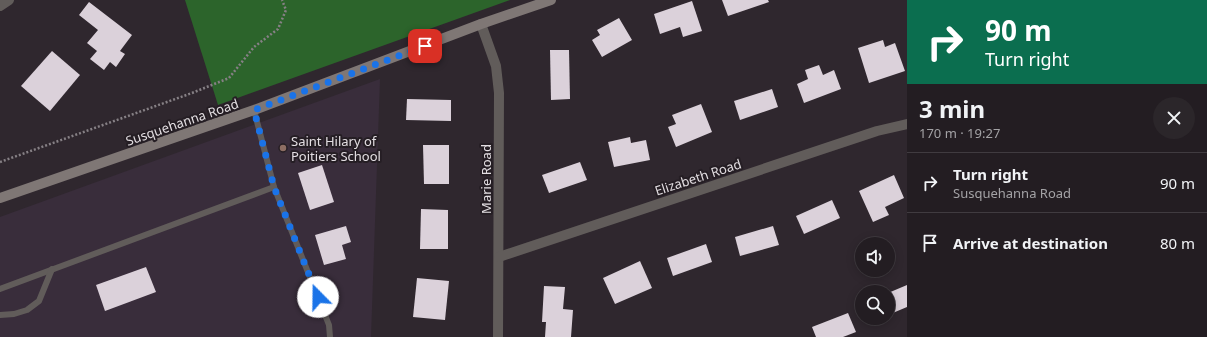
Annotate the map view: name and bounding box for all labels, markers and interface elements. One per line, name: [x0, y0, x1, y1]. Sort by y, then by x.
text: 90 m: [985, 11, 1052, 49]
icon: right: [919, 16, 971, 68]
pin: [408, 29, 442, 63]
icon: arrive: [414, 35, 436, 57]
text: Turn right: [985, 47, 1069, 71]
text: 3 min: [919, 92, 985, 125]
street label: Susquehanna Road: [123, 94, 241, 150]
button: close: [1153, 97, 1195, 139]
text: 170 m · 19:27: [919, 124, 1000, 142]
place label: Saint Hilary of Poitiers School: [291, 132, 381, 165]
marker: Saint Hilary of Poitiers School: [278, 143, 288, 153]
street label: Marie Road: [477, 144, 495, 214]
street label: Elizabeth Road: [652, 155, 744, 199]
text: Turn right: [953, 164, 1028, 184]
icon: right: [919, 172, 941, 194]
text: 90 m: [1160, 173, 1195, 193]
text: Susquehanna Road: [953, 184, 1071, 202]
icon: arrive: [919, 232, 941, 254]
text: Arrive at destination: [953, 233, 1108, 253]
text: 80 m: [1160, 233, 1195, 253]
map controls: [855, 237, 895, 325]
button: sound: [855, 237, 895, 277]
position arrow: [297, 276, 339, 318]
button: search: [855, 285, 895, 325]

